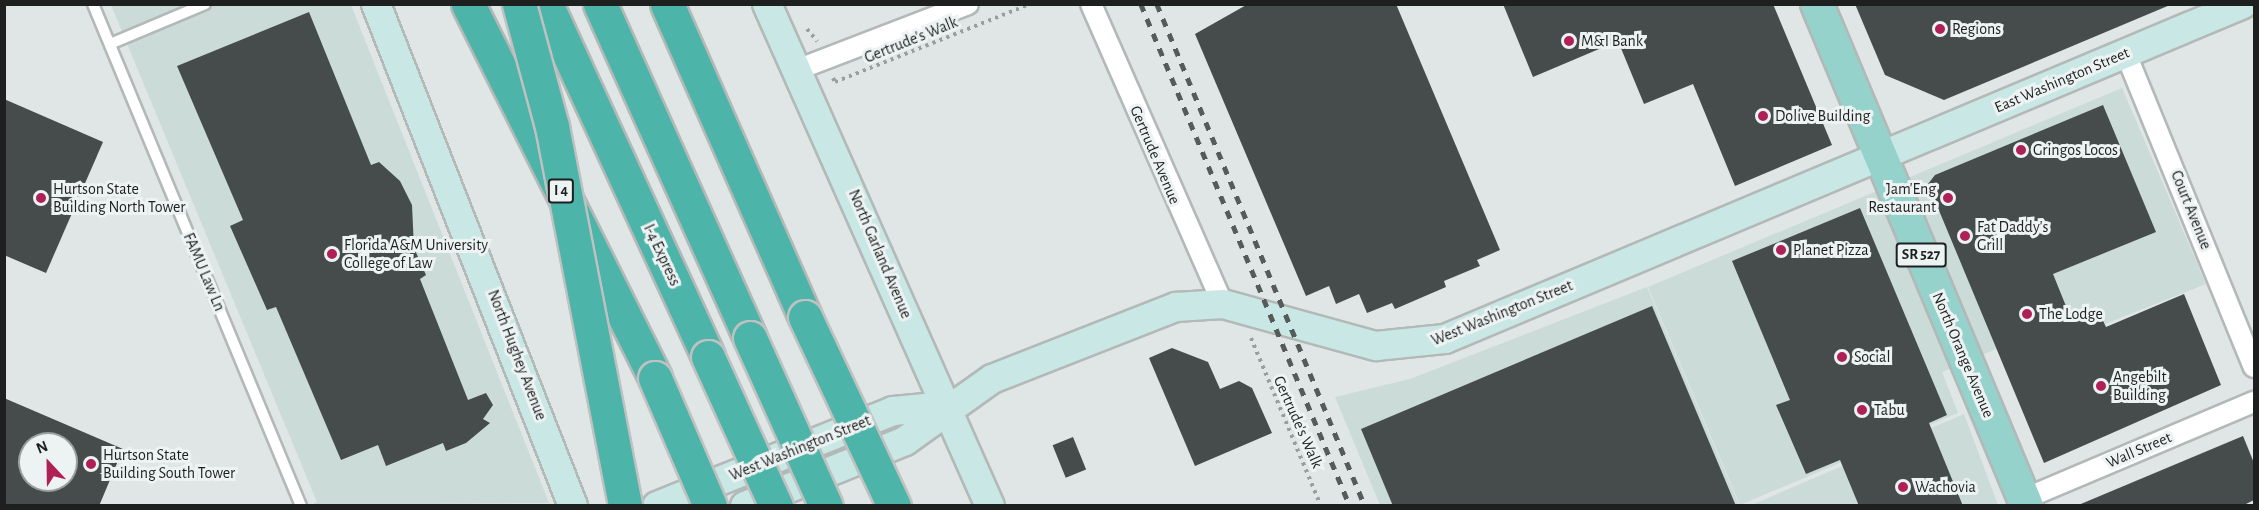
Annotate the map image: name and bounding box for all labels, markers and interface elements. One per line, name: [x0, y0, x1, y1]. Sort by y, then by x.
street label: Gertrude's Walk: [862, 13, 960, 67]
place label: Regions: [1952, 19, 2001, 39]
marker: Regions: [1933, 22, 1947, 36]
place label: M&I Bank: [1581, 31, 1643, 51]
marker: M&I Bank: [1562, 34, 1576, 48]
street label: East Washington Street: [1992, 43, 2132, 117]
street label: Gertrude Avenue: [1126, 103, 1184, 207]
place label: Dolive Building: [1775, 106, 1870, 126]
marker: Dolive Building: [1756, 109, 1770, 123]
place label: Gringos Locos: [2033, 140, 2118, 160]
marker: Gringos Locos: [2014, 143, 2028, 157]
street label: Court Avenue: [2166, 168, 2216, 252]
place label: Hurtson State Building North Tower: [53, 179, 185, 217]
road number: I 4: [548, 179, 574, 203]
place label: Jam'Eng Restaurant: [1868, 179, 1936, 217]
street label: North Garland Avenue: [844, 187, 916, 321]
marker: Hurtson State Building North Tower: [34, 191, 48, 205]
marker: Jam'Eng Restaurant: [1941, 191, 1955, 205]
place label: Fat Daddy's Grill: [1977, 217, 2048, 255]
street label: I-4 Express: [639, 221, 685, 289]
marker: Fat Daddy's Grill: [1958, 229, 1972, 243]
street label: FAMU Law Ln: [179, 230, 229, 314]
place label: Florida A&M University College of Law: [344, 235, 488, 273]
place label: Planet Pizza: [1793, 240, 1869, 260]
marker: Planet Pizza: [1774, 243, 1788, 257]
road number: SR 527: [1896, 243, 1946, 267]
marker: Florida A&M University College of Law: [325, 247, 339, 261]
street label: West Washington Street: [1429, 276, 1575, 350]
street label: North Hughey Avenue: [483, 287, 551, 423]
street label: North Orange Avenue: [1928, 289, 1998, 421]
place label: The Lodge: [2039, 304, 2103, 324]
marker: The Lodge: [2020, 307, 2034, 321]
place label: Social: [1854, 347, 1890, 367]
marker: Social: [1835, 350, 1849, 364]
place label: Angebilt Building: [2113, 367, 2167, 405]
street label: Gertrude's Walk: [1269, 373, 1327, 471]
marker: Angebilt Building: [2094, 379, 2108, 393]
place label: Tabu: [1874, 400, 1905, 420]
marker: Tabu: [1855, 403, 1869, 417]
street label: West Washington Street: [727, 411, 873, 485]
street label: Wall Street: [2103, 428, 2175, 472]
north arrow: [18, 432, 78, 492]
text: N: [34, 438, 50, 457]
place label: Hurtson State Building South Tower: [103, 445, 235, 483]
marker: Hurtson State Building South Tower: [84, 457, 98, 471]
place label: Wachovia: [1915, 477, 1976, 497]
marker: Wachovia: [1896, 480, 1910, 494]

